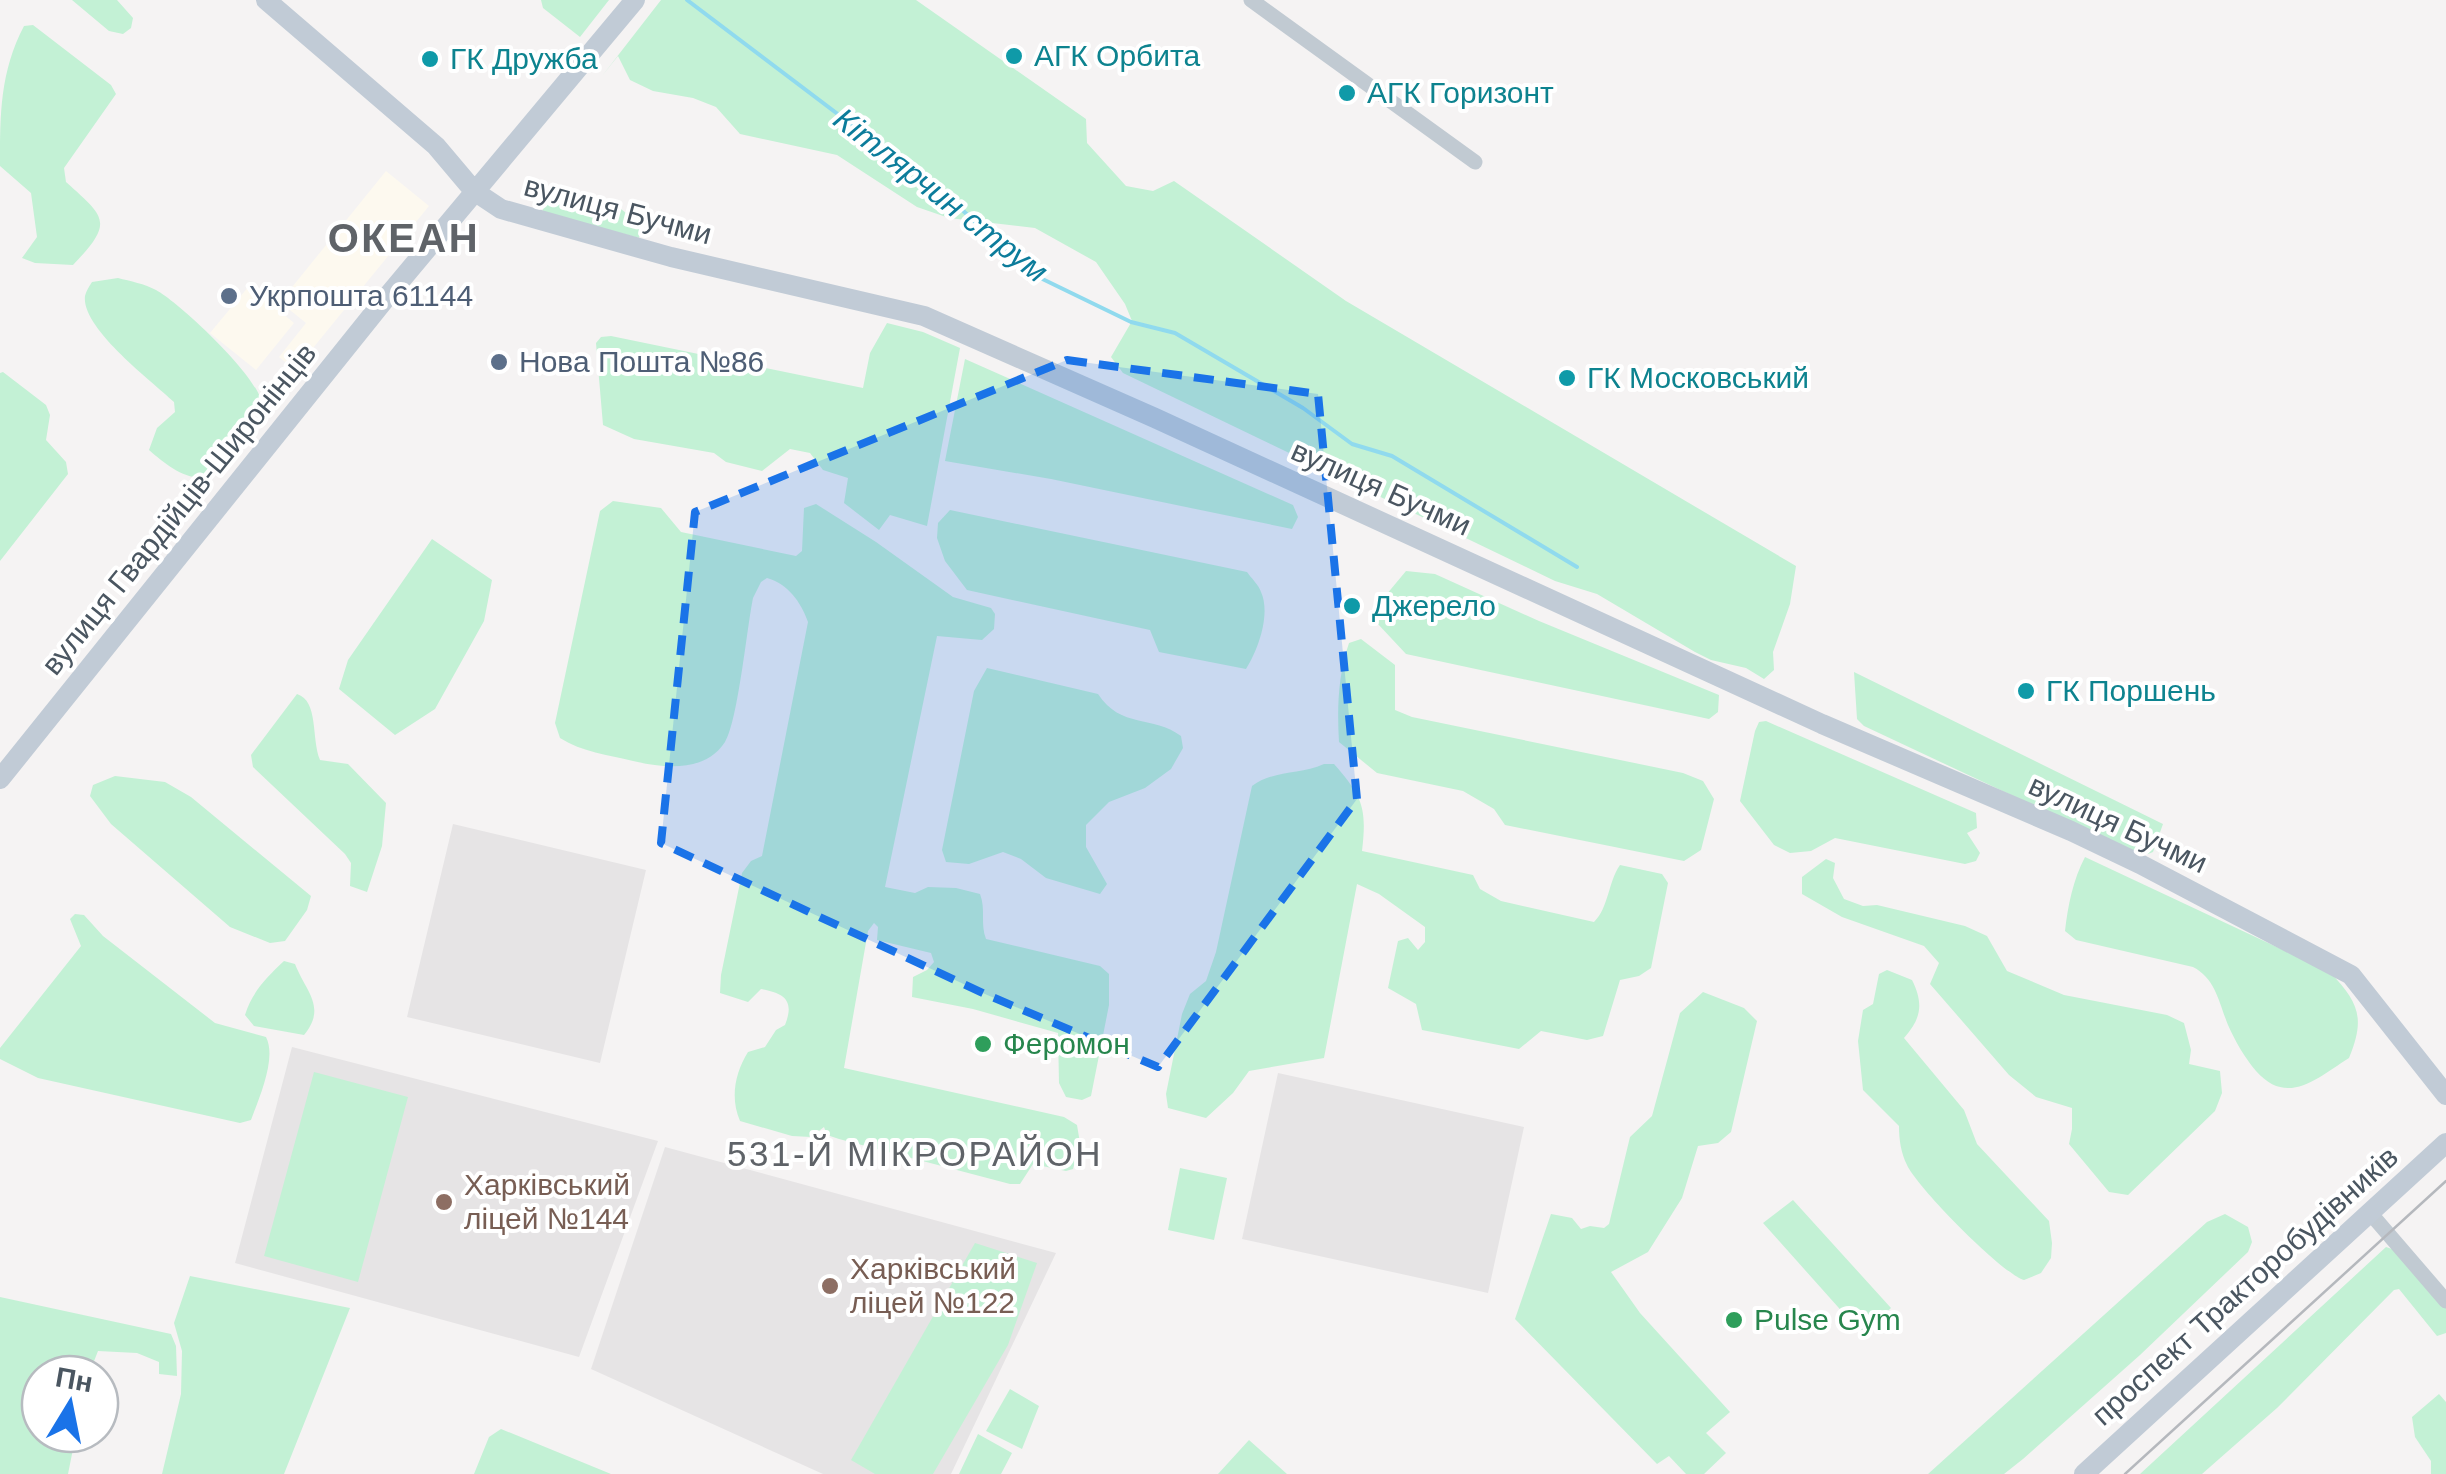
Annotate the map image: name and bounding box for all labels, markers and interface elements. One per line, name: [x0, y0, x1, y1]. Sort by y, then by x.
place label: АГК Орбита: [1034, 39, 1200, 72]
place label: ГК Дружба: [450, 42, 598, 75]
marker: АГК Орбита: [1003, 45, 1025, 67]
marker: ГК Дружба: [419, 48, 441, 70]
place label: АГК Горизонт: [1367, 76, 1554, 109]
marker: АГК Горизонт: [1336, 82, 1358, 104]
water label: Кітлярчин струм: [827, 100, 1055, 290]
street label: вулиця Бучми: [521, 169, 715, 250]
district label: ОКЕАН: [328, 216, 480, 260]
place label: Укрпошта 61144: [249, 279, 473, 312]
marker: Укрпошта 61144: [218, 285, 240, 307]
street label: вулиця Гвардійців-Широнінців: [35, 336, 322, 681]
place label: Нова Пошта №86: [519, 345, 764, 378]
marker: Нова Пошта №86: [488, 351, 510, 373]
place label: ГК Московський: [1587, 361, 1809, 394]
marker: ГК Московський: [1556, 367, 1578, 389]
street label: вулиця Бучми: [1286, 433, 1476, 542]
place label: Джерело: [1372, 589, 1496, 622]
marker: Джерело: [1341, 595, 1363, 617]
place label: ГК Поршень: [2046, 674, 2216, 707]
marker: ГК Поршень: [2015, 680, 2037, 702]
street label: вулиця Бучми: [2024, 768, 2213, 879]
place label: Феромон: [1003, 1027, 1130, 1060]
marker: Феромон: [972, 1033, 994, 1055]
district label: 531-Й МІКРОРАЙОН: [727, 1134, 1103, 1173]
street label: проспект Тракторобудівників: [2085, 1140, 2404, 1432]
place label: Харківський ліцей №144: [464, 1168, 630, 1235]
marker: Харківський ліцей №144: [433, 1191, 455, 1213]
place label: Харківський ліцей №122: [850, 1252, 1016, 1319]
marker: Харківський ліцей №122: [819, 1275, 841, 1297]
place label: Pulse Gym: [1754, 1303, 1901, 1336]
marker: Pulse Gym: [1723, 1309, 1745, 1331]
north arrow: [20, 1354, 120, 1454]
text: Пн: [53, 1361, 95, 1398]

